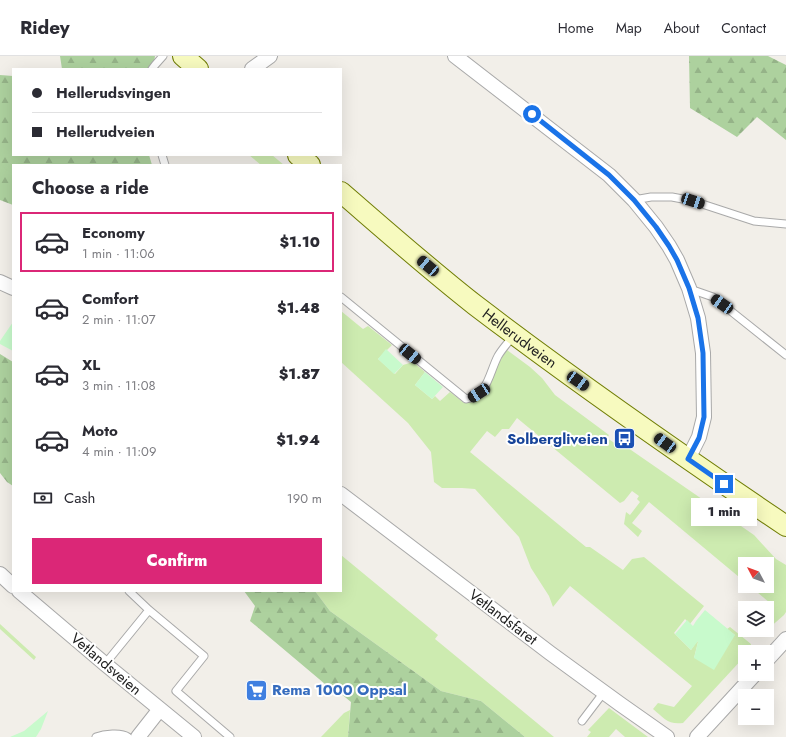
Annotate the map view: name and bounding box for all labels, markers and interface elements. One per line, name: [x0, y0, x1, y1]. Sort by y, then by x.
text: Ridey: [20, 14, 70, 41]
text: Home: [558, 18, 594, 38]
text: Map: [616, 18, 642, 38]
text: About: [664, 18, 699, 38]
text: Contact: [721, 18, 766, 38]
text: Hellerudsvingen: [56, 82, 171, 104]
route start: [523, 105, 541, 123]
text: Hellerudveien: [56, 121, 155, 143]
text: Choose a ride: [32, 175, 149, 201]
car: [680, 192, 706, 210]
text: Economy: [82, 222, 145, 244]
icon: car: [34, 224, 70, 260]
text: $1.10: [280, 231, 320, 253]
text: 1 min · 11:06: [82, 244, 155, 263]
car: [415, 254, 441, 278]
text: Comfort: [82, 288, 139, 310]
icon: car: [34, 290, 70, 326]
car: [709, 292, 735, 316]
text: $1.48: [277, 297, 320, 319]
street label: Hellerudveien: [478, 303, 562, 374]
text: 2 min · 11:07: [82, 310, 156, 329]
car: [397, 342, 423, 366]
text: XL: [82, 354, 100, 376]
icon: car: [34, 356, 70, 392]
text: $1.87: [279, 363, 320, 385]
car: [565, 369, 591, 393]
text: 3 min · 11:08: [82, 376, 156, 395]
car: [466, 381, 492, 405]
text: Moto: [82, 420, 118, 442]
icon: car: [34, 422, 70, 458]
bus stop icon: Solbergliveien: [611, 426, 637, 452]
place label: Solbergliveien: [507, 428, 608, 450]
text: $1.94: [276, 429, 320, 451]
car: [652, 431, 678, 455]
text: 4 min · 11:09: [82, 442, 156, 461]
route end: [715, 475, 733, 493]
icon: cash: [32, 487, 54, 509]
text: Cash: [64, 487, 95, 509]
text: 190 m: [287, 489, 322, 508]
callout: 1 min: [691, 498, 757, 526]
text: 1 min: [708, 502, 740, 521]
button: Confirm: [32, 538, 322, 584]
north arrow: [738, 557, 774, 593]
map controls: [738, 557, 774, 725]
street label: Vetlandsfaret: [464, 584, 542, 650]
button: layers: [738, 601, 774, 637]
street label: Vetlandsveien: [66, 628, 146, 700]
button: +: [738, 645, 774, 681]
supermarket icon: Rema 1000 Oppsal: [244, 677, 270, 703]
place label: Rema 1000 Oppsal: [272, 679, 407, 701]
button: −: [738, 689, 774, 725]

